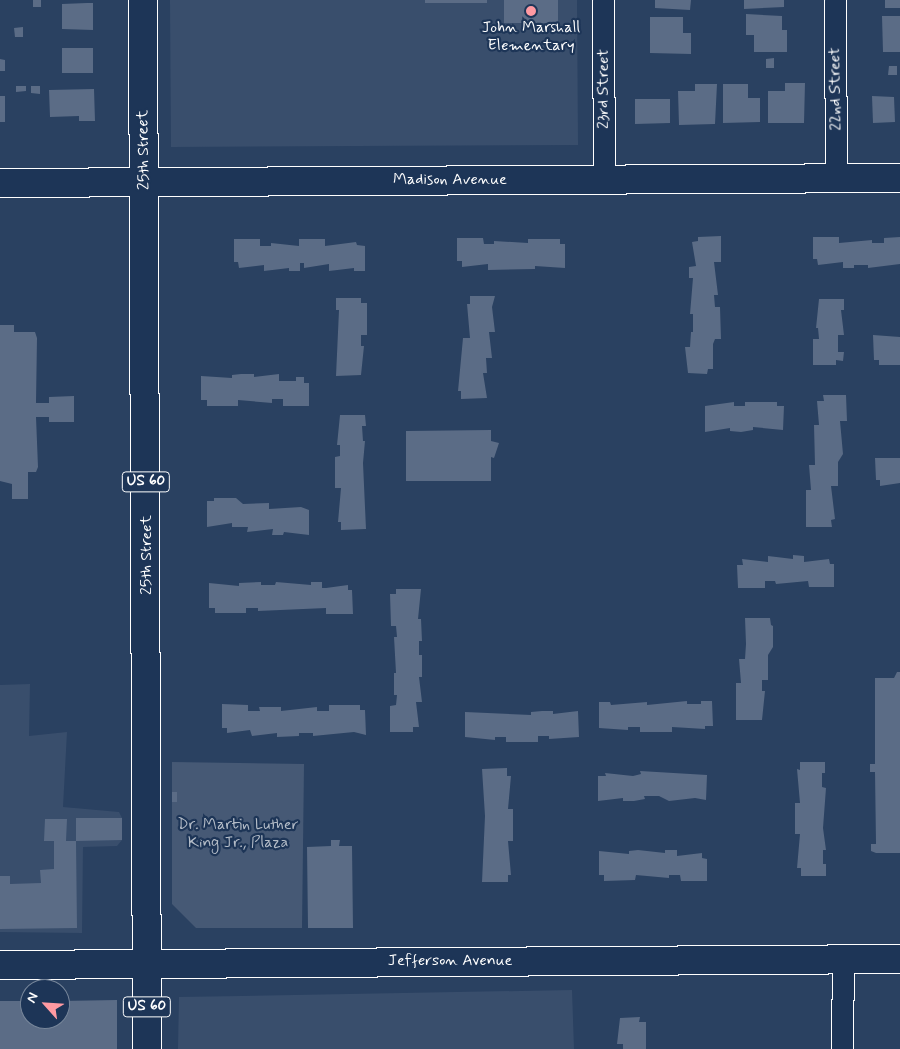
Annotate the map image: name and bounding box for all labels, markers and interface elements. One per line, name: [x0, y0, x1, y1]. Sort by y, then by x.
marker: John Marshall Elementary: [525, 5, 537, 17]
place label: John Marshall Elementary: [482, 18, 580, 56]
street label: 22nd Street: [826, 48, 846, 130]
street label: 23rd Street: [594, 49, 614, 129]
street label: 25th Street: [134, 110, 154, 190]
street label: Madison Avenue: [395, 170, 505, 190]
road number: US 60: [121, 470, 171, 494]
street label: 25th Street: [137, 515, 157, 595]
park label: Dr. Martin Luther King Jr., Plaza: [177, 815, 299, 853]
street label: Jefferson Avenue: [388, 951, 512, 971]
north arrow: [20, 979, 70, 1029]
text: N: [22, 990, 43, 1006]
road number: US 60: [122, 994, 172, 1020]

